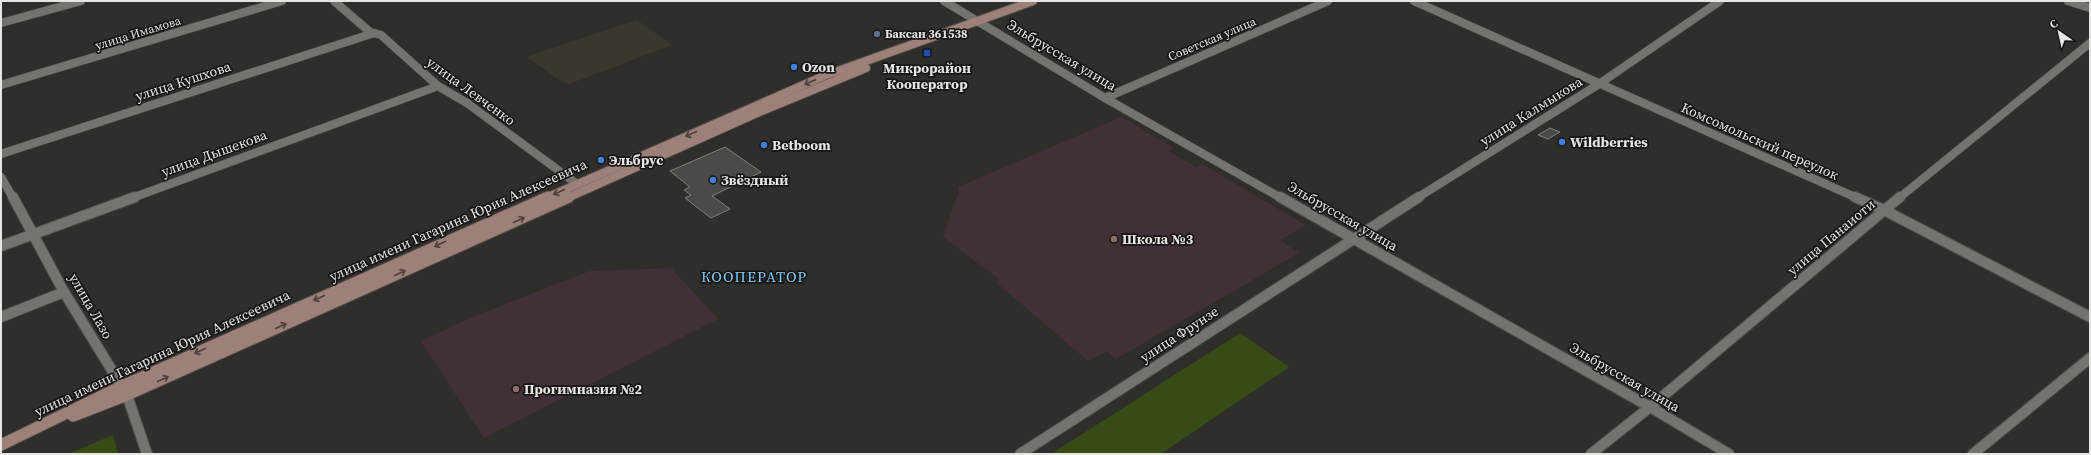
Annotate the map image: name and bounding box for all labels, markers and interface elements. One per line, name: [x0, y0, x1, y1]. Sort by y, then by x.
street label: улица Имамова: [93, 12, 184, 54]
north arrow: [2039, 12, 2079, 52]
street label: Советская улица: [1166, 13, 1259, 65]
street label: Эльбрусская улица: [1004, 14, 1121, 96]
text: С: [2047, 16, 2061, 32]
place label: Баксан 361538: [885, 26, 967, 42]
marker: Баксан 361538: [872, 29, 882, 39]
marker: Микрорайон Кооператор: [922, 48, 932, 58]
street label: улица Левченко: [423, 52, 520, 130]
street label: улица Кушхова: [133, 56, 234, 106]
place label: Ozon: [802, 57, 835, 77]
place label: Микрорайон Кооператор: [883, 58, 971, 94]
marker: Ozon: [789, 62, 799, 72]
street label: улица Калмыкова: [1476, 71, 1587, 151]
one-way arrow: [804, 79, 816, 87]
street label: Комсомольский переулок: [1678, 97, 1842, 185]
street label: улица Дышекова: [158, 124, 271, 181]
one-way arrow: [685, 131, 697, 138]
place label: Wildberries: [1570, 132, 1648, 152]
place label: Betboom: [772, 135, 831, 155]
marker: Wildberries: [1557, 137, 1567, 147]
marker: Betboom: [759, 140, 769, 150]
place label: Эльбрус: [609, 150, 663, 170]
street label: улица имени Гагарина Юрия Алексеевича: [326, 154, 591, 286]
marker: Эльбрус: [596, 155, 606, 165]
place label: Звёздный: [721, 170, 789, 190]
marker: Звёздный: [708, 175, 718, 185]
street label: Эльбрусская улица: [1284, 176, 1402, 256]
one-way arrow: [553, 189, 565, 196]
street label: улица Панаиоти: [1783, 194, 1879, 280]
one-way arrow: [512, 216, 524, 223]
place label: Школа №3: [1122, 229, 1194, 249]
marker: Школа №3: [1109, 234, 1119, 244]
one-way arrow: [434, 241, 446, 248]
district label: КООПЕРАТОР: [701, 266, 807, 287]
one-way arrow: [394, 268, 406, 276]
street label: улица Лазо: [64, 269, 118, 343]
street label: улица имени Гагарина Юрия Алексеевича: [31, 284, 294, 421]
one-way arrow: [314, 295, 326, 302]
street label: улица Фрунзе: [1136, 301, 1222, 367]
one-way arrow: [275, 322, 287, 329]
street label: Эльбрусская улица: [1566, 337, 1684, 417]
one-way arrow: [195, 348, 207, 355]
one-way arrow: [156, 375, 168, 382]
place label: Прогимназия №2: [524, 379, 642, 399]
marker: Прогимназия №2: [511, 384, 521, 394]

